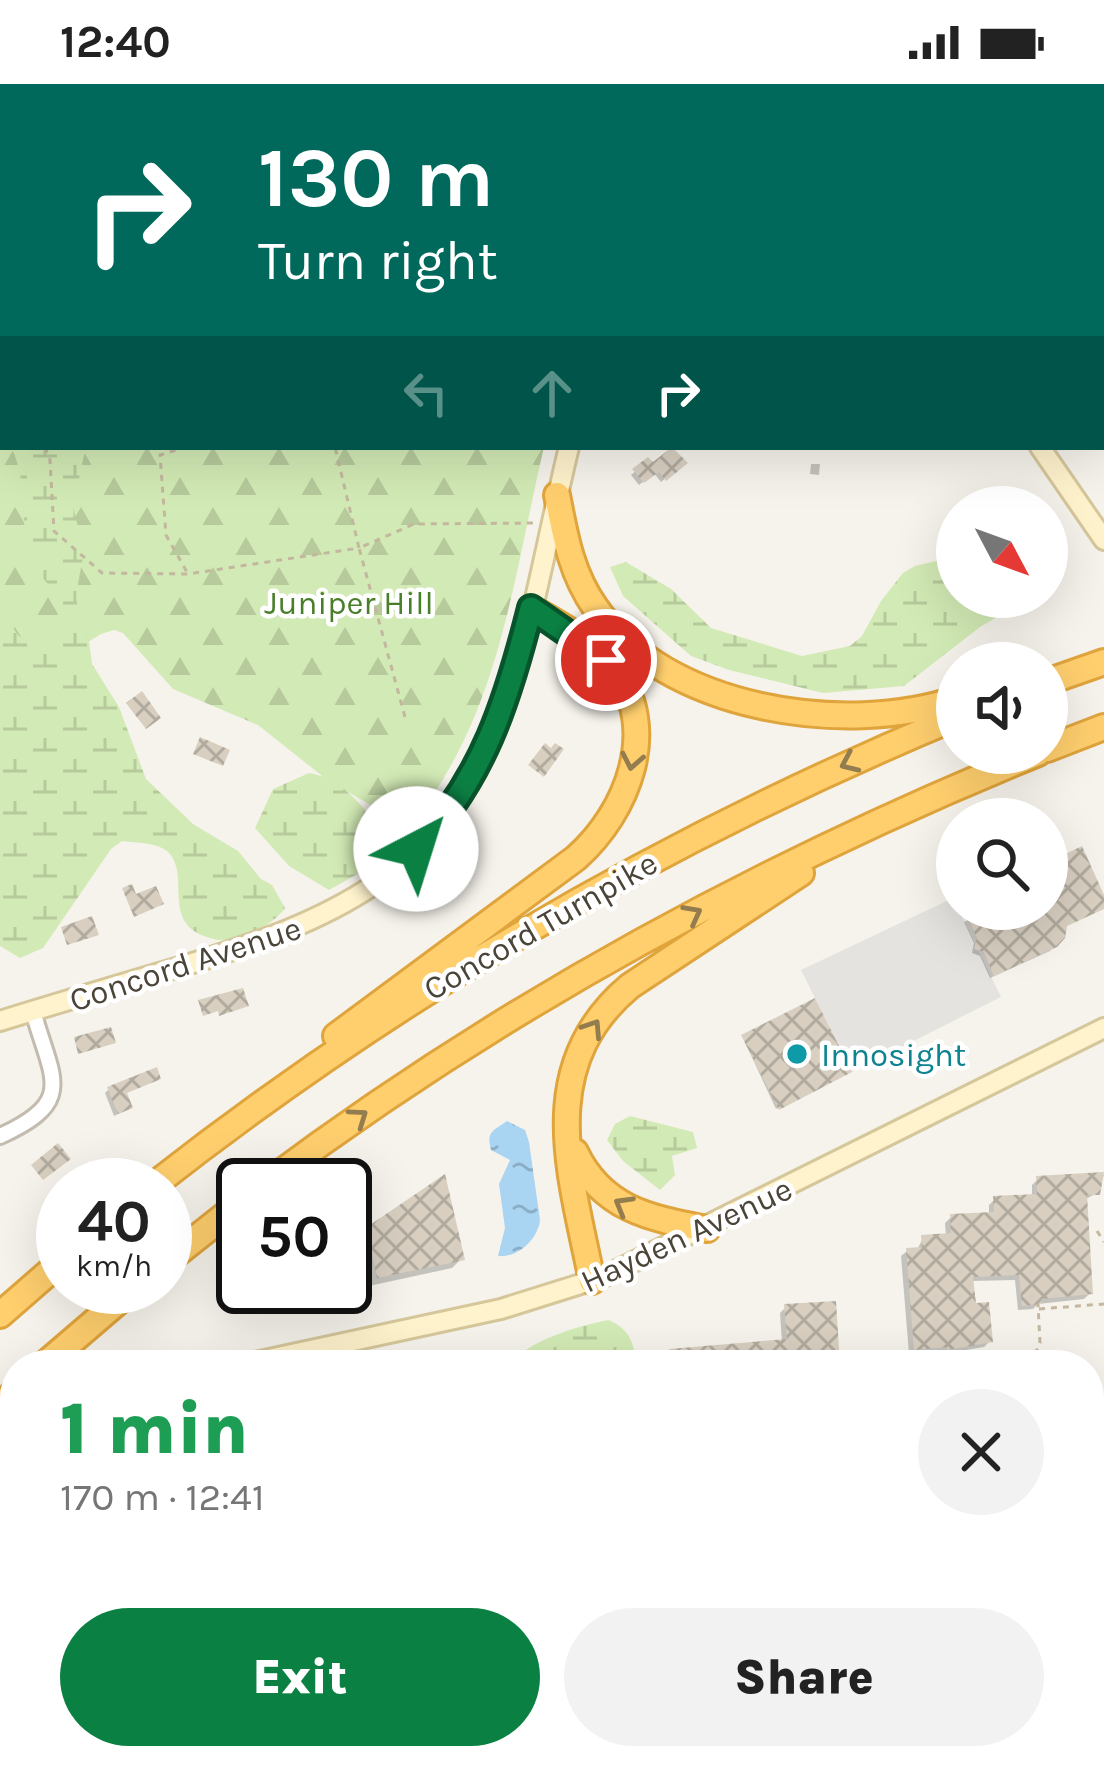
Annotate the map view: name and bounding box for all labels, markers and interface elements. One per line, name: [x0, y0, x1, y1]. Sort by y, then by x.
text: 12:40: [60, 16, 171, 68]
text: 130 m: [258, 129, 494, 227]
icon: right: [60, 132, 216, 288]
text: Turn right: [258, 229, 498, 293]
icon: left: [393, 360, 459, 426]
icon: ahead: [519, 360, 585, 426]
icon: right: [645, 360, 711, 426]
north arrow: [936, 486, 1068, 618]
map controls: [936, 486, 1068, 930]
park label: Juniper Hill: [264, 584, 434, 622]
pin: [555, 609, 657, 711]
icon: arrive: [573, 627, 639, 693]
button: sound: [936, 642, 1068, 774]
one-way arrow: [840, 749, 862, 773]
one-way arrow: [620, 750, 646, 770]
position arrow: [353, 786, 479, 912]
button: search: [936, 798, 1068, 930]
street label: Concord Turnpike: [417, 844, 664, 1008]
one-way arrow: [680, 905, 701, 928]
street label: Concord Avenue: [65, 909, 306, 1019]
one-way arrow: [579, 1019, 601, 1041]
place label: Innosight: [821, 1036, 966, 1074]
marker: Innosight: [784, 1041, 810, 1067]
one-way arrow: [346, 1109, 368, 1131]
speed limit sign: 50: [216, 1158, 372, 1314]
street label: Hayden Avenue: [575, 1169, 798, 1300]
text: 40: [77, 1186, 151, 1256]
one-way arrow: [614, 1196, 636, 1219]
text: km/h: [76, 1248, 152, 1284]
text: 1 min: [60, 1387, 249, 1471]
button: close: [918, 1389, 1044, 1515]
text: 170 m · 12:41: [60, 1474, 265, 1520]
button: Exit: [60, 1608, 540, 1746]
button: Share: [564, 1608, 1044, 1746]

